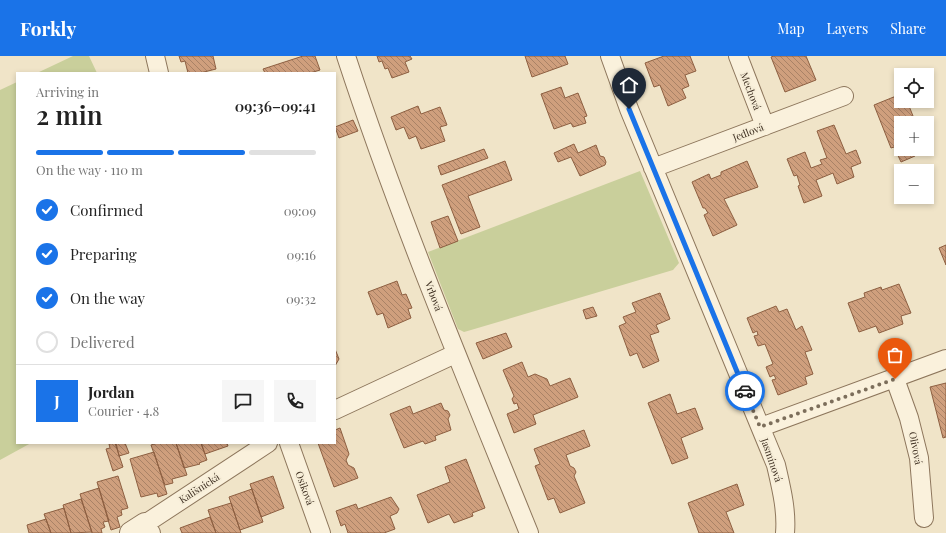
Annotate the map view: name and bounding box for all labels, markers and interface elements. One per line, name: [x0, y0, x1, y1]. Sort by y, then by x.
text: Forkly: [20, 15, 76, 41]
text: Map: [777, 19, 805, 38]
text: Layers: [827, 19, 868, 38]
text: Share: [890, 19, 926, 38]
pin: [612, 68, 646, 109]
map controls: [894, 68, 934, 204]
button: locate: [894, 68, 934, 108]
street label: Mechová: [737, 70, 765, 112]
icon: home: [618, 74, 640, 96]
text: Arriving in: [36, 83, 99, 100]
text: 09:36–09:41: [235, 96, 316, 116]
text: 2 min: [36, 97, 102, 132]
button: +: [894, 116, 934, 156]
street label: Jedlová: [730, 120, 765, 145]
text: On the way · 110 m: [36, 161, 143, 178]
button: −: [894, 164, 934, 204]
icon: check: [36, 199, 58, 221]
text: Confirmed: [70, 200, 143, 220]
text: 09:09: [284, 202, 316, 219]
icon: check: [36, 243, 58, 265]
text: Preparing: [70, 244, 137, 264]
text: 09:16: [287, 246, 316, 263]
street label: Vrbová: [422, 278, 446, 313]
icon: check: [36, 287, 58, 309]
text: On the way: [70, 288, 145, 308]
text: 09:32: [286, 290, 316, 307]
text: Delivered: [70, 332, 135, 352]
pin: [878, 338, 912, 379]
icon: bag: [884, 344, 906, 366]
courier: [725, 371, 765, 411]
button: chat: [222, 380, 264, 422]
button: phone: [274, 380, 316, 422]
icon: car: [734, 380, 756, 402]
text: Jordan: [88, 382, 134, 402]
text: J: [54, 391, 60, 411]
text: Courier · 4.8: [88, 402, 159, 419]
street label: Olivová: [906, 430, 926, 466]
street label: Jasmínová: [758, 435, 786, 484]
street label: Osiková: [292, 469, 318, 507]
street label: Kališnická: [176, 470, 222, 506]

